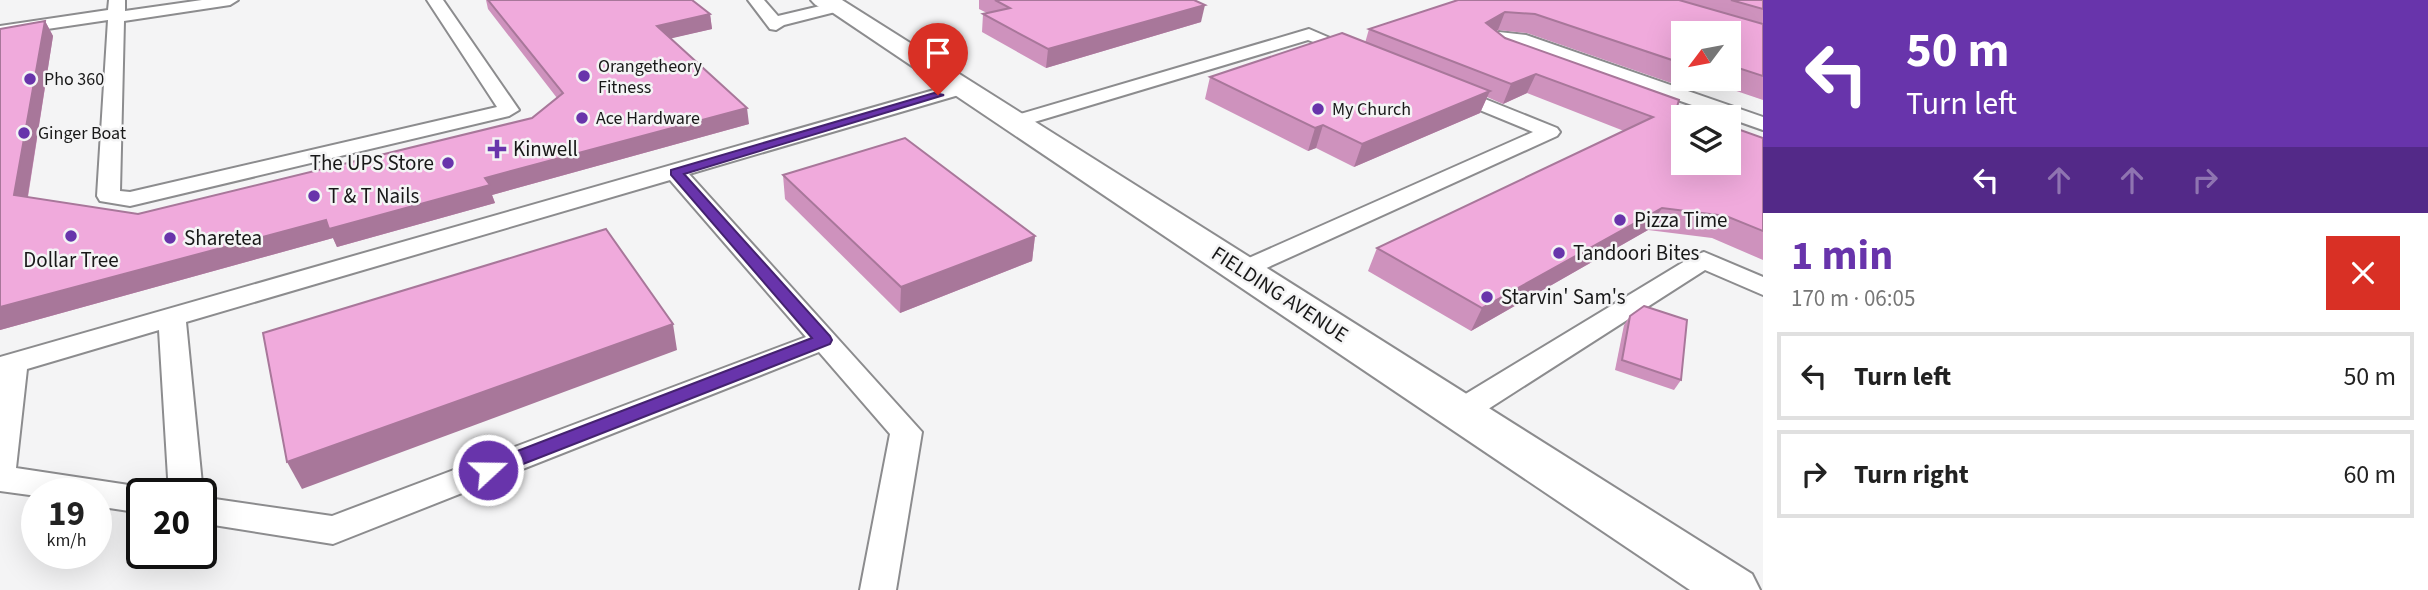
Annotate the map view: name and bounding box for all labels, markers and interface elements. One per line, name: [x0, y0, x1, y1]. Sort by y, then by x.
text: 50 m: [1906, 16, 2010, 86]
north arrow: [1671, 21, 1741, 91]
map controls: [1671, 21, 1741, 175]
pin: [908, 23, 968, 95]
icon: left: [1791, 28, 1882, 119]
icon: arrive: [919, 34, 957, 72]
place label: Orangetheory Fitness: [598, 54, 703, 100]
place label: Pho 360: [44, 67, 104, 92]
marker: Orangetheory Fitness: [576, 68, 592, 84]
marker: Pho 360: [22, 71, 38, 87]
text: Turn left: [1906, 81, 2017, 127]
place label: My Church: [1332, 97, 1411, 122]
marker: My Church: [1310, 101, 1326, 117]
button: layers: [1671, 105, 1741, 175]
place label: Ace Hardware: [596, 106, 700, 131]
marker: Ace Hardware: [574, 110, 590, 126]
place label: Ginger Boat: [38, 121, 126, 146]
marker: Ginger Boat: [16, 125, 32, 141]
place label: Kinwell: [513, 134, 578, 164]
marker: Kinwell: [487, 139, 507, 159]
place label: The UPS Store: [310, 148, 434, 178]
marker: The UPS Store: [440, 155, 456, 171]
icon: left: [1967, 161, 2005, 199]
icon: ahead: [2040, 161, 2078, 199]
icon: ahead: [2113, 161, 2151, 199]
icon: right: [2186, 161, 2224, 199]
place label: T & T Nails: [328, 181, 420, 211]
marker: T & T Nails: [306, 188, 322, 204]
place label: Pizza Time: [1634, 205, 1727, 235]
marker: Pizza Time: [1612, 212, 1628, 228]
place label: Sharetea: [184, 223, 262, 253]
text: 1 min: [1791, 226, 1893, 286]
marker: Dollar Tree: [63, 228, 79, 244]
marker: Sharetea: [162, 230, 178, 246]
button: close: [2326, 236, 2400, 310]
place label: Tandoori Bites: [1573, 238, 1700, 268]
street label: FIELDING AVENUE: [1206, 239, 1354, 349]
place label: Dollar Tree: [23, 245, 119, 275]
marker: Tandoori Bites: [1551, 245, 1567, 261]
place label: Starvin' Sam's: [1501, 282, 1626, 312]
text: 170 m · 06:05: [1791, 282, 1915, 315]
marker: Starvin' Sam's: [1479, 289, 1495, 305]
icon: left: [1795, 357, 1833, 395]
text: Turn left: [1854, 358, 1951, 395]
text: 50 m: [2343, 358, 2396, 395]
position arrow: [451, 433, 525, 507]
icon: right: [1795, 455, 1833, 493]
text: Turn right: [1854, 456, 1969, 493]
text: 60 m: [2343, 456, 2396, 493]
speed limit sign: 20: [126, 478, 217, 569]
text: 19: [48, 489, 85, 539]
text: km/h: [47, 528, 86, 553]

